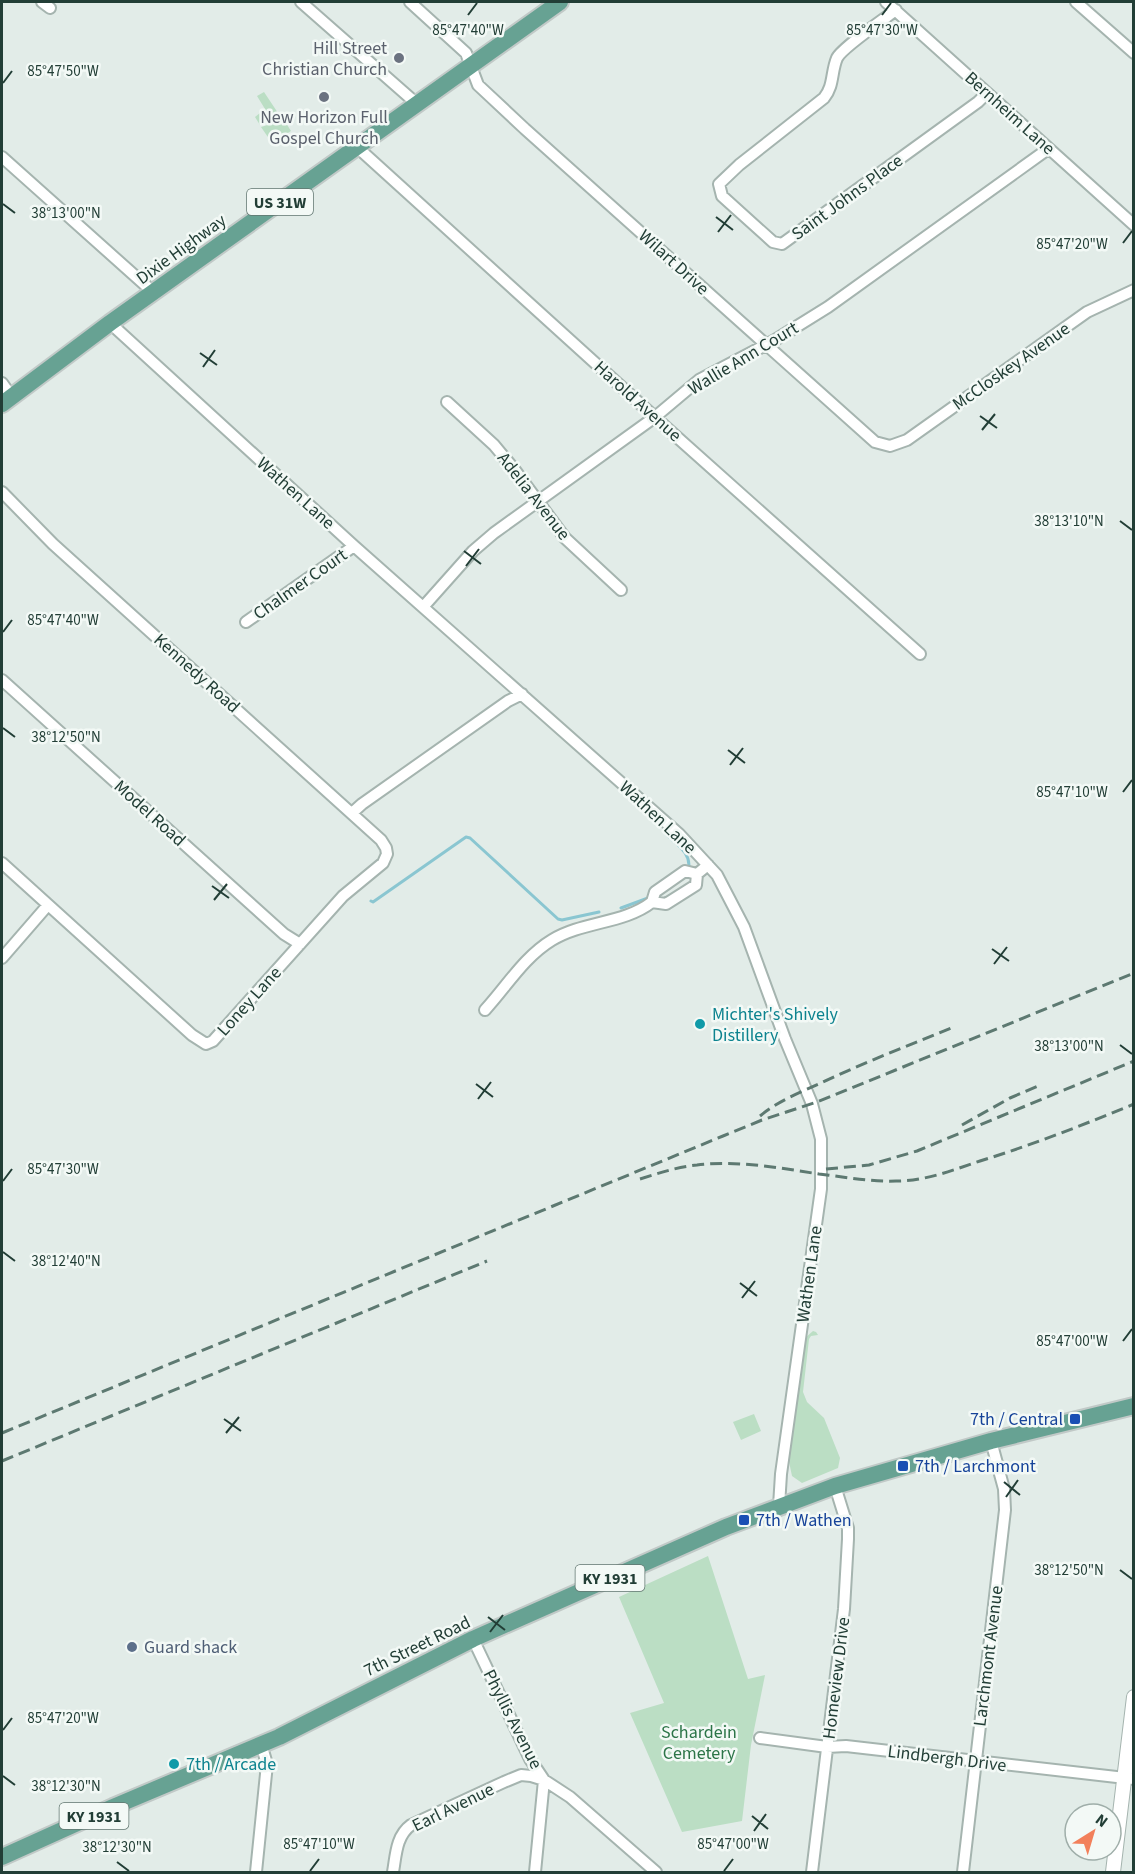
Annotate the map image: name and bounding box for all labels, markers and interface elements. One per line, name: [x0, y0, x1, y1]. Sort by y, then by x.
text: 85°47'40"W: [432, 20, 504, 41]
text: 85°47'30"W: [846, 20, 918, 41]
place label: Hill Street Christian Church: [262, 36, 387, 82]
marker: Hill Street Christian Church: [392, 51, 406, 65]
text: 85°47'50"W: [27, 61, 99, 82]
street label: Bernheim Lane: [959, 66, 1060, 161]
marker: New Horizon Full Gospel Church: [317, 90, 331, 104]
place label: New Horizon Full Gospel Church: [260, 105, 388, 151]
street label: Saint Johns Place: [786, 148, 908, 246]
road number: US 31W: [247, 189, 313, 215]
text: 38°13'00"N: [31, 203, 101, 224]
street label: Dixie Highway: [131, 208, 232, 291]
street label: Wilart Drive: [633, 224, 714, 301]
text: 85°47'20"W: [1036, 234, 1108, 255]
street label: Wallie Ann Court: [684, 316, 803, 401]
street label: McCloskey Avenue: [947, 316, 1075, 416]
street label: Harold Avenue: [588, 355, 687, 448]
street label: Adelia Avenue: [491, 447, 576, 546]
street label: Wathen Lane: [251, 451, 340, 535]
text: 38°13'10"N: [1034, 511, 1104, 532]
street label: Chalmer Court: [248, 543, 352, 626]
text: 85°47'40"W: [27, 610, 99, 631]
street label: Kennedy Road: [148, 628, 245, 719]
text: 38°12'50"N: [31, 727, 101, 748]
street label: Model Road: [108, 774, 191, 852]
street label: Wathen Lane: [613, 775, 702, 860]
text: 85°47'10"W: [1036, 782, 1108, 803]
street label: Loney Lane: [211, 961, 287, 1042]
place label: Michter's Shively Distillery: [712, 1002, 838, 1048]
marker: Michter's Shively Distillery: [693, 1017, 707, 1031]
text: 38°13'00"N: [1034, 1036, 1104, 1057]
text: 85°47'30"W: [27, 1159, 99, 1180]
street label: Wathen Lane: [790, 1224, 829, 1324]
text: 38°12'40"N: [31, 1251, 101, 1272]
text: 85°47'00"W: [1036, 1331, 1108, 1352]
place label: 7th / Central: [970, 1407, 1063, 1432]
marker: 7th / Central: [1068, 1412, 1082, 1426]
place label: 7th / Larchmont: [915, 1454, 1036, 1479]
marker: 7th / Larchmont: [896, 1459, 910, 1473]
place label: 7th / Wathen: [756, 1508, 852, 1533]
marker: 7th / Wathen: [737, 1513, 751, 1527]
text: 38°12'50"N: [1034, 1560, 1104, 1581]
road number: KY 1931: [576, 1565, 644, 1591]
street label: Larchmont Avenue: [967, 1584, 1010, 1728]
street label: 7th Street Road: [360, 1610, 475, 1683]
street label: Homeview Drive: [817, 1616, 856, 1741]
place label: Guard shack: [144, 1635, 237, 1660]
marker: Guard shack: [125, 1640, 139, 1654]
street label: Phyllis Avenue: [477, 1665, 548, 1773]
text: 85°47'20"W: [27, 1708, 99, 1729]
park label: Schardein Cemetery: [661, 1720, 737, 1766]
street label: Lindbergh Drive: [886, 1739, 1008, 1778]
place label: 7th / Arcade: [186, 1752, 276, 1777]
marker: 7th / Arcade: [167, 1757, 181, 1771]
text: 38°12'30"N: [31, 1776, 101, 1797]
street label: Earl Avenue: [408, 1777, 499, 1838]
north arrow: [1063, 1802, 1123, 1862]
road number: KY 1931: [60, 1803, 128, 1829]
text: N: [1091, 1809, 1112, 1833]
text: 85°47'10"W: [283, 1834, 355, 1855]
text: 85°47'00"W: [697, 1834, 769, 1855]
text: 38°12'30"N: [82, 1837, 152, 1858]

